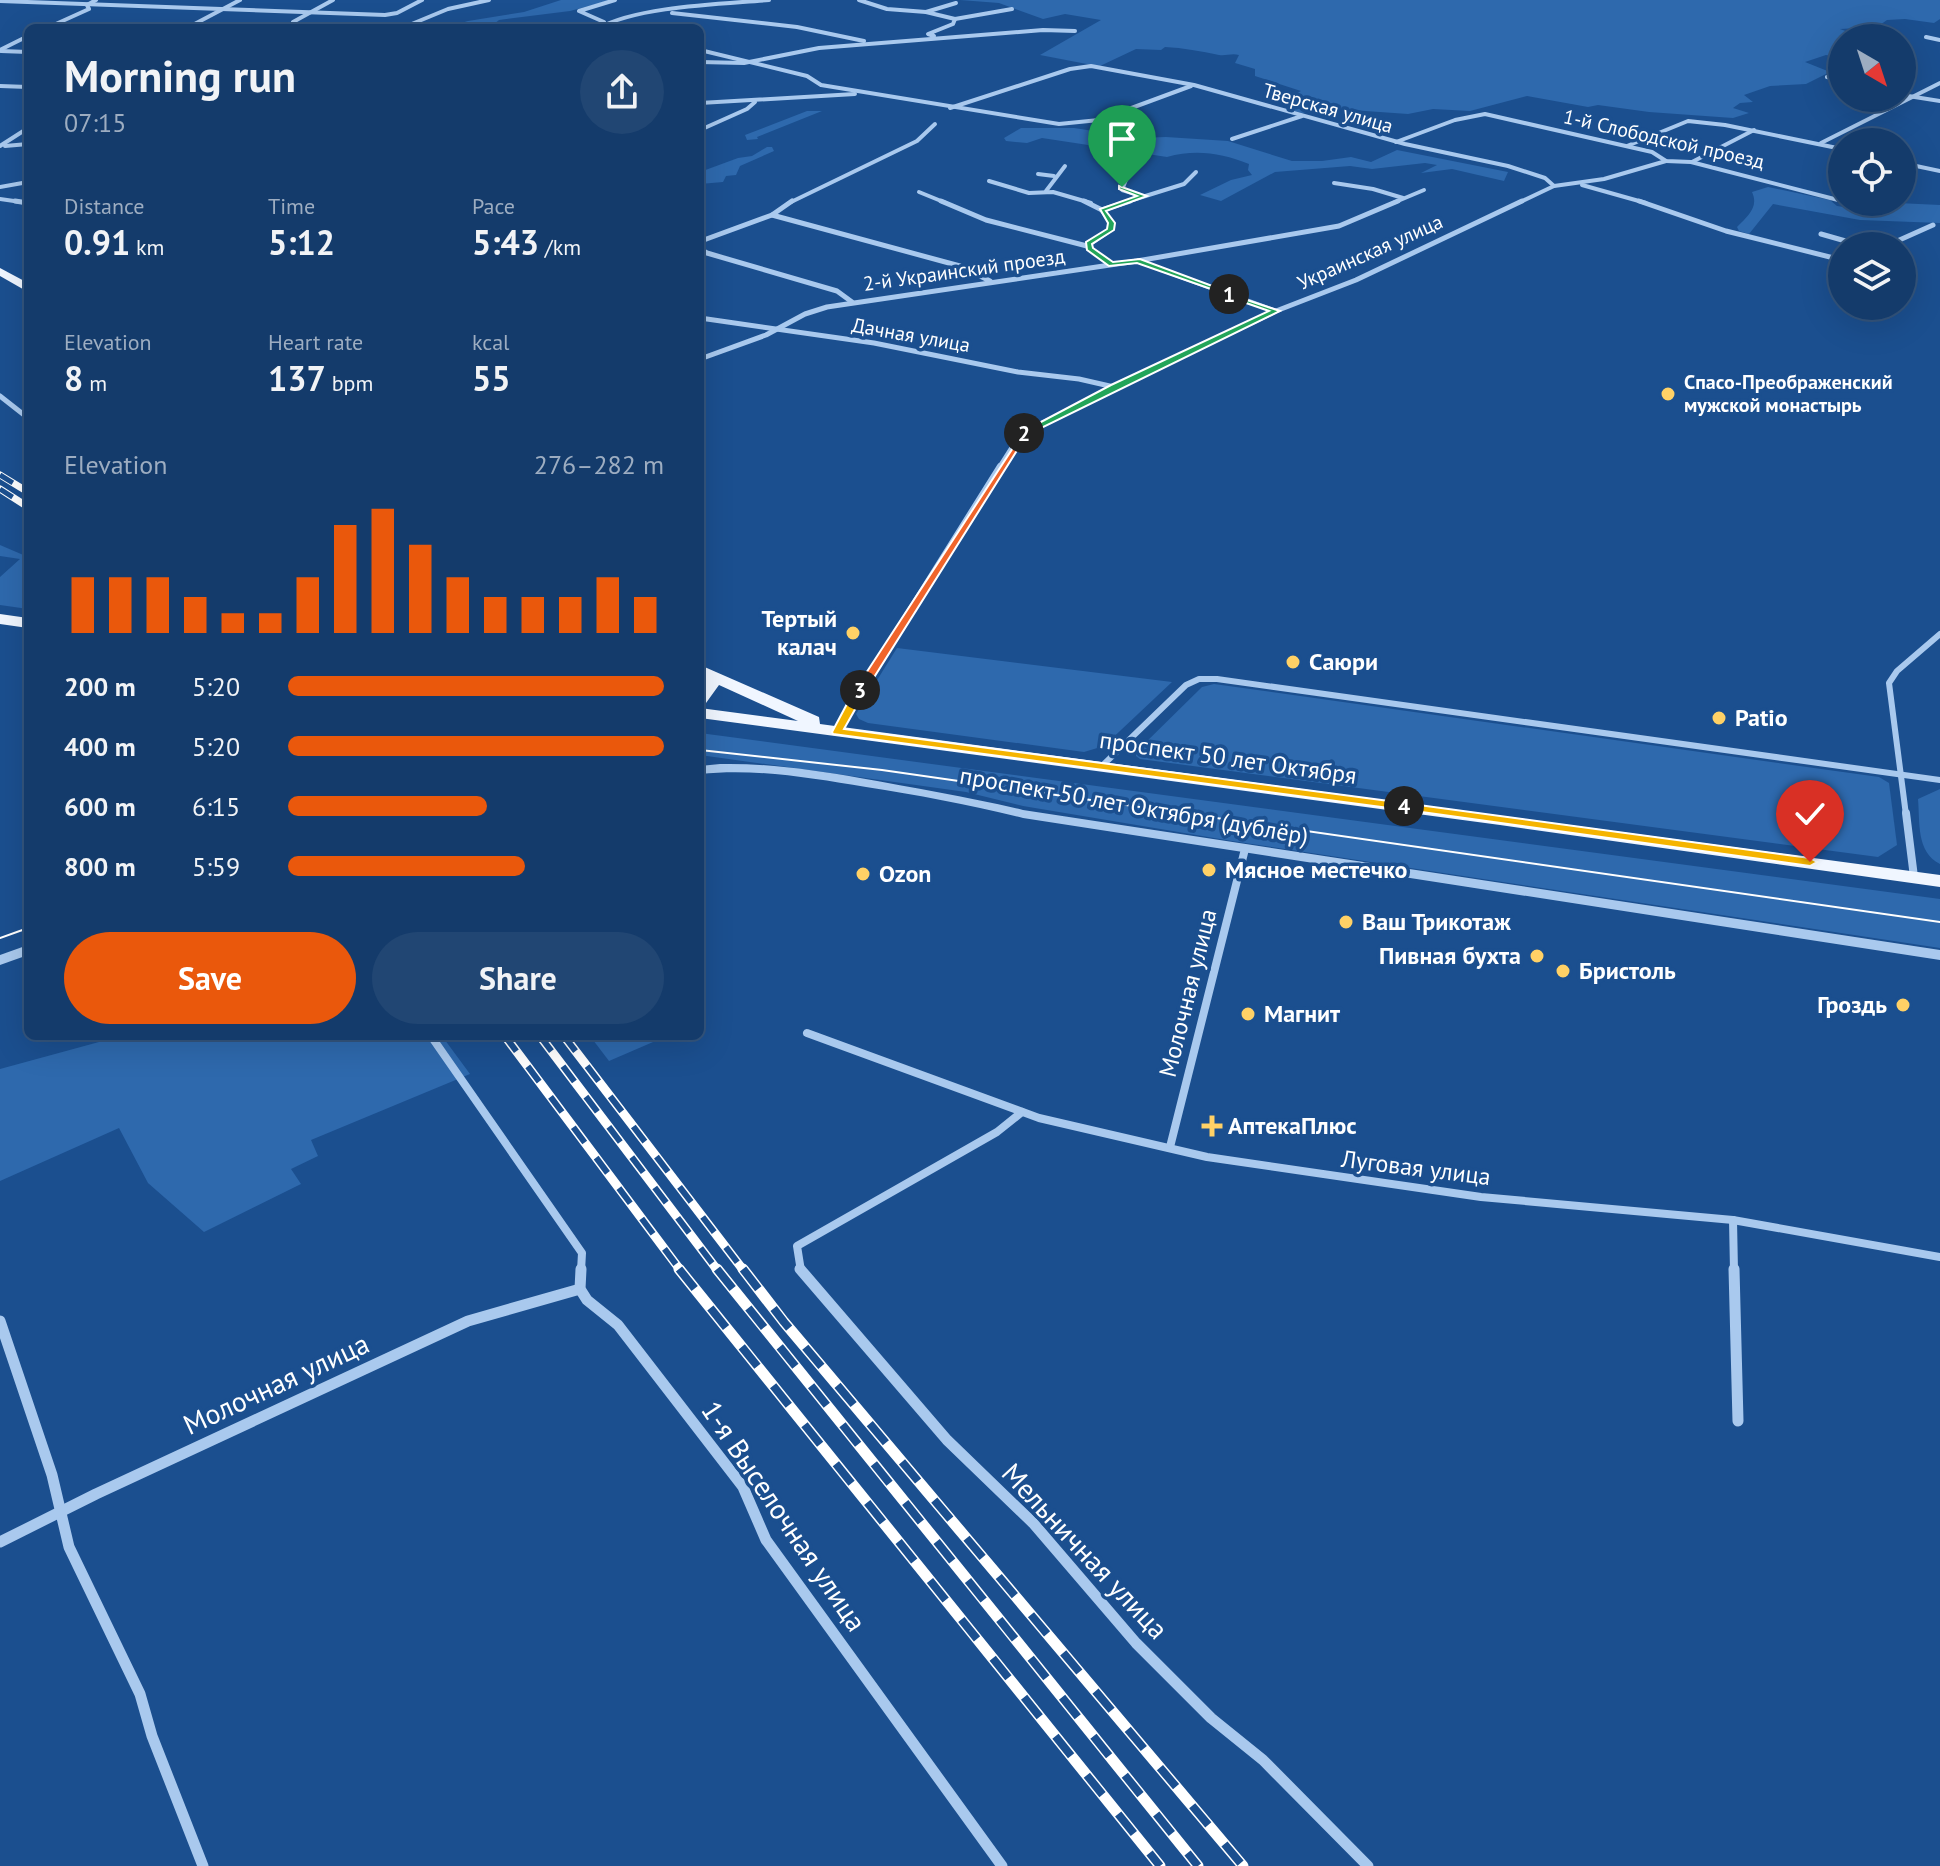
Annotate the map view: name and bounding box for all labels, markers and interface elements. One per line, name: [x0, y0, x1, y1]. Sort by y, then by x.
north arrow: [1828, 24, 1916, 112]
map controls: [1828, 24, 1916, 320]
text: Morning run: [64, 47, 296, 104]
button: share: [580, 50, 664, 134]
street label: Тверская улица: [1260, 77, 1396, 139]
street label: 1-й Слободской проезд: [1561, 103, 1767, 175]
pin: [1088, 105, 1156, 187]
text: 07:15: [64, 106, 126, 139]
icon: arrive: [1100, 117, 1144, 161]
button: locate: [1828, 128, 1916, 216]
text: Distance: [64, 192, 145, 220]
text: Time: [268, 192, 315, 220]
text: Pace: [472, 192, 515, 220]
street label: Украинская улица: [1293, 208, 1447, 296]
text: 0.91: [64, 220, 130, 264]
text: 5:12: [268, 220, 335, 264]
text: 5:43: [472, 220, 539, 264]
button: layers: [1828, 232, 1916, 320]
text: km: [130, 233, 164, 261]
text: /km: [539, 233, 581, 261]
street label: 2-й Украинский проезд: [861, 243, 1067, 297]
pin: 1: [1209, 274, 1249, 314]
text: 1: [1223, 280, 1235, 308]
street label: Дачная улица: [850, 312, 972, 358]
text: Elevation: [64, 328, 152, 356]
text: Heart rate: [268, 328, 363, 356]
text: kcal: [472, 328, 510, 356]
text: 8: [64, 356, 83, 400]
text: 137: [268, 356, 326, 400]
text: 55: [472, 356, 511, 400]
text: m: [83, 369, 107, 397]
text: bpm: [326, 369, 373, 397]
place label: Спасо-Преображенский мужской монастырь: [1684, 369, 1893, 418]
marker: Спасо-Преображенский мужской монастырь: [1659, 385, 1677, 403]
pin: 2: [1004, 413, 1044, 453]
text: 2: [1018, 419, 1030, 447]
text: Elevation: [64, 448, 168, 481]
text: 276–282 m: [534, 448, 664, 481]
place label: Тертый калач: [761, 603, 837, 662]
marker: Тертый калач: [844, 624, 862, 642]
place label: Саюри: [1309, 646, 1378, 677]
marker: Саюри: [1284, 653, 1302, 671]
text: 200 m: [64, 670, 136, 703]
text: 5:20: [192, 670, 240, 703]
pin: 3: [840, 670, 880, 710]
text: 3: [854, 676, 866, 704]
place label: Patio: [1735, 702, 1788, 733]
marker: Patio: [1710, 709, 1728, 727]
street label: проспект 50 лет Октября: [1097, 724, 1359, 791]
text: 400 m: [64, 730, 136, 763]
text: 5:20: [192, 730, 240, 763]
street label: проспект 50 лет Октября (дублёр): [957, 760, 1311, 851]
pin: [1776, 780, 1844, 862]
pin: 4: [1384, 786, 1424, 826]
text: 600 m: [64, 790, 136, 823]
text: 6:15: [192, 790, 240, 823]
text: 4: [1398, 792, 1410, 820]
icon: check: [1788, 792, 1832, 836]
text: 800 m: [64, 850, 136, 883]
text: 5:59: [192, 850, 240, 883]
place label: Мясное местечко: [1225, 854, 1408, 885]
place label: Ozon: [879, 858, 931, 889]
marker: Мясное местечко: [1200, 861, 1218, 879]
marker: Ozon: [854, 865, 872, 883]
street label: Молочная улица: [1152, 906, 1223, 1080]
place label: Ваш Трикотаж: [1362, 906, 1511, 937]
marker: Ваш Трикотаж: [1337, 913, 1355, 931]
button: Save: [64, 932, 356, 1024]
button: Share: [372, 932, 664, 1024]
place label: Пивная бухта: [1379, 940, 1521, 971]
marker: Пивная бухта: [1528, 947, 1546, 965]
place label: Бристоль: [1579, 955, 1676, 986]
marker: Бристоль: [1554, 962, 1572, 980]
place label: Гроздь: [1817, 989, 1887, 1020]
marker: Гроздь: [1894, 996, 1912, 1014]
place label: Магнит: [1264, 998, 1341, 1029]
marker: Магнит: [1239, 1005, 1257, 1023]
place label: АптекаПлюс: [1228, 1110, 1357, 1141]
marker: АптекаПлюс: [1203, 1117, 1221, 1135]
street label: Луговая улица: [1339, 1143, 1493, 1192]
street label: Молочная улица: [177, 1324, 375, 1443]
street label: 1-я Выселочная улица: [693, 1393, 875, 1638]
street label: Мельничная улица: [994, 1455, 1177, 1647]

